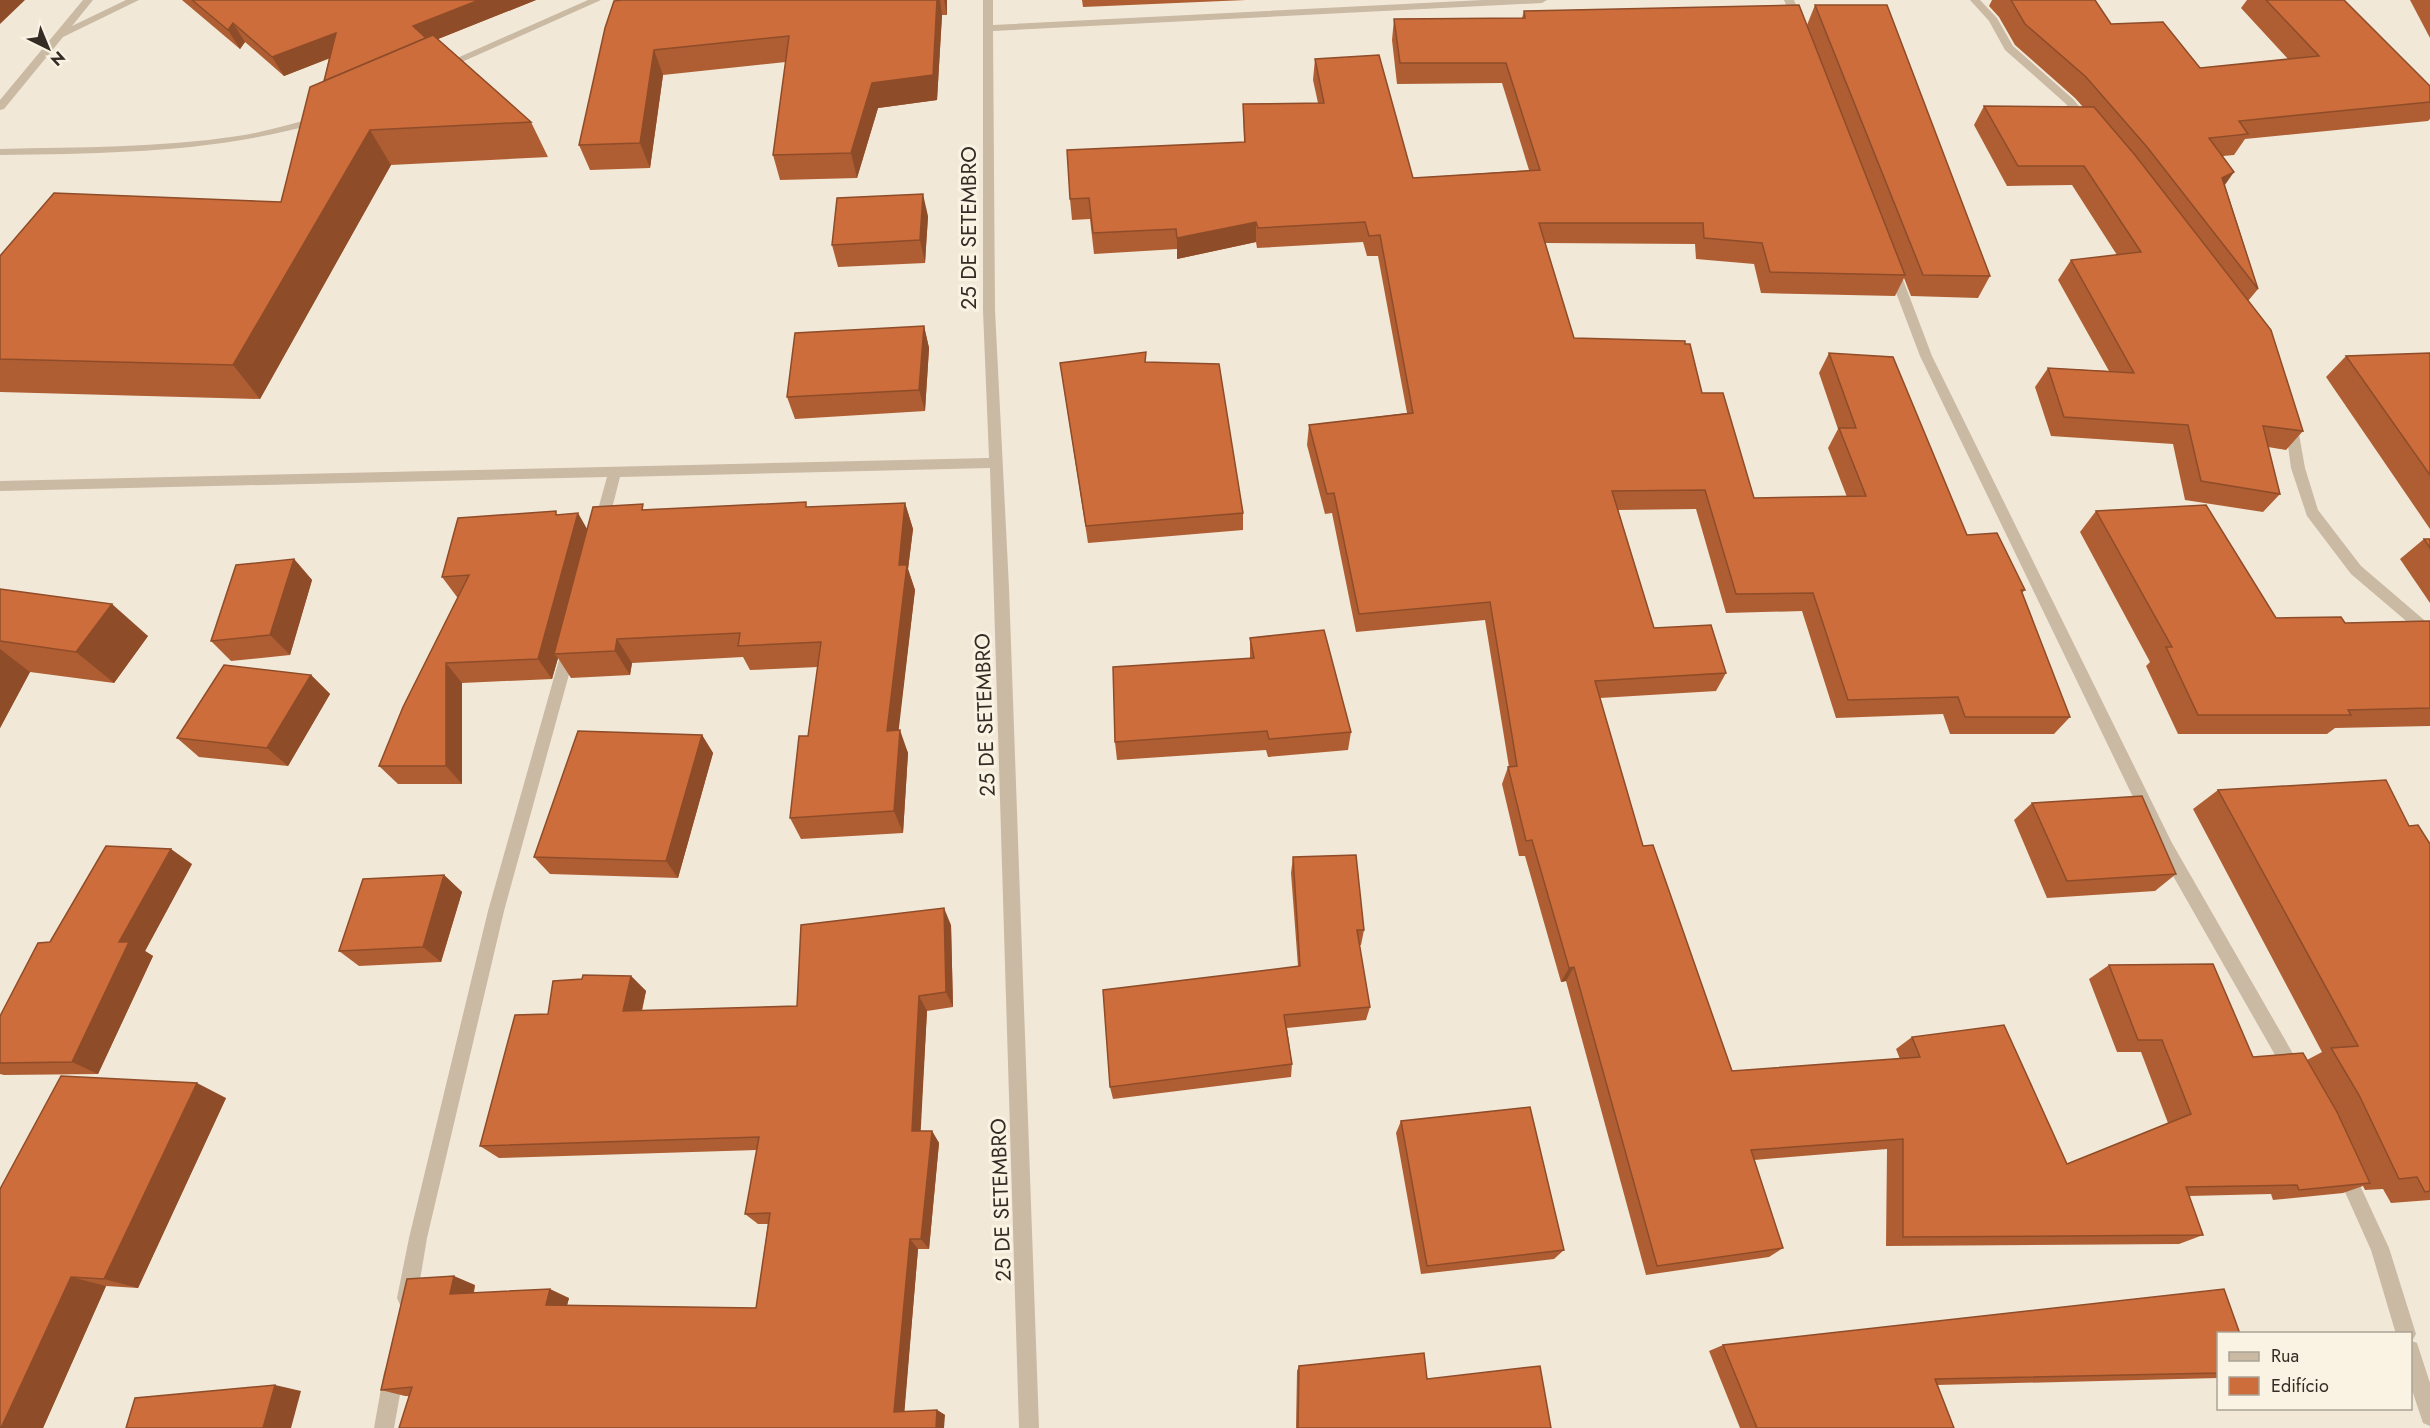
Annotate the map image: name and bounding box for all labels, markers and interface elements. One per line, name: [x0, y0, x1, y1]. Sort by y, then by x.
north arrow: [18, 18, 78, 78]
text: N: [45, 46, 70, 71]
street label: 25 DE SETEMBRO: [954, 146, 984, 310]
street label: 25 DE SETEMBRO: [967, 633, 1003, 797]
street label: 25 DE SETEMBRO: [983, 1118, 1019, 1282]
legend: [2217, 1332, 2412, 1410]
text: Rua: [2271, 1343, 2299, 1369]
text: Edifício: [2271, 1373, 2329, 1399]

